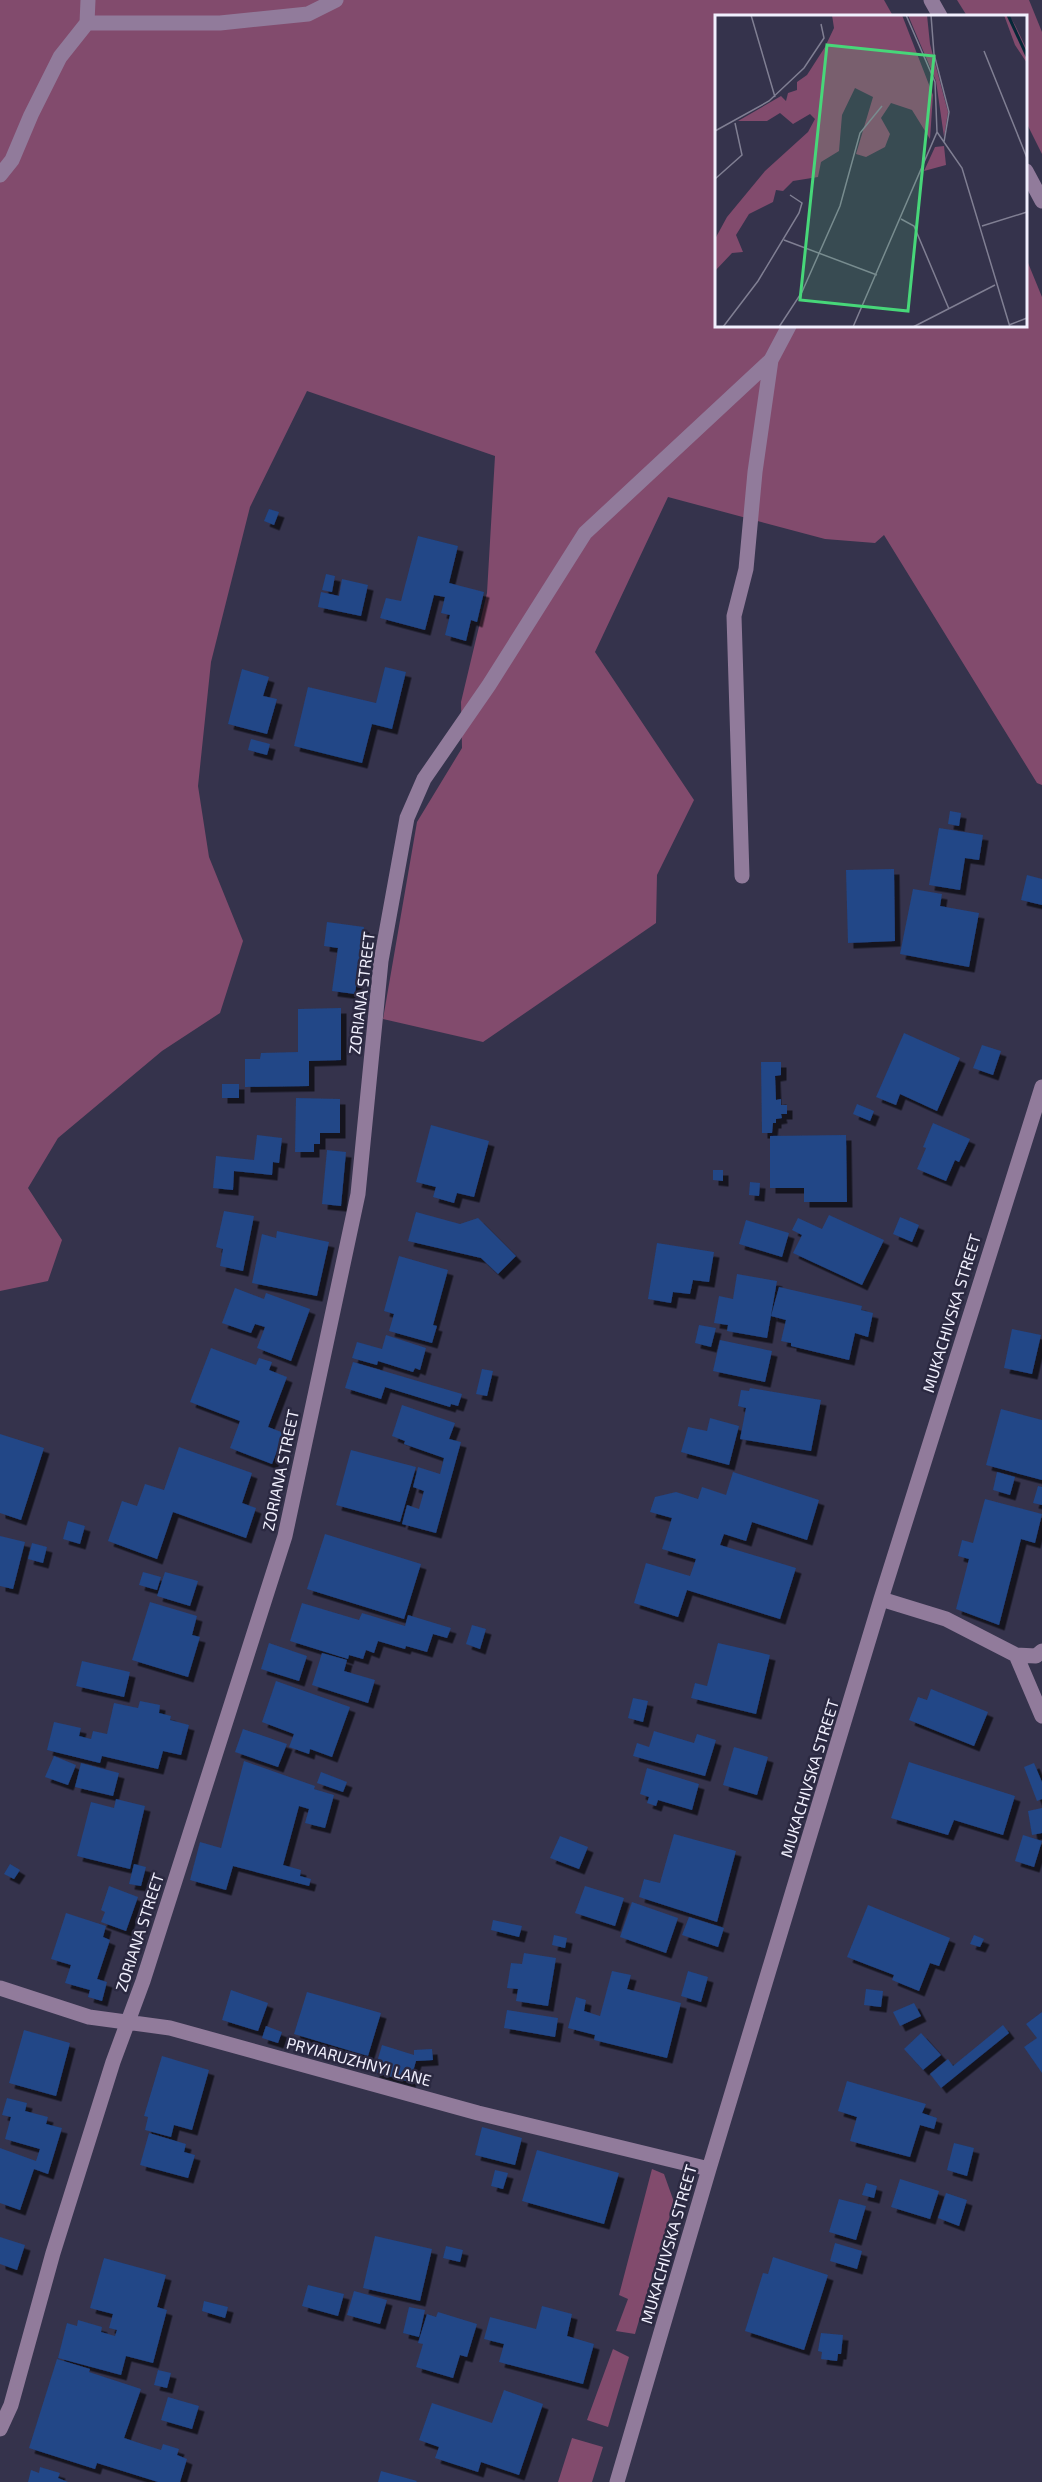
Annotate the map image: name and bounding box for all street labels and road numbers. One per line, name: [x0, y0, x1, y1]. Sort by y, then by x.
street label: ZORIANA STREET: [344, 931, 378, 1055]
street label: MUKACHIVSKA STREET: [918, 1231, 984, 1395]
street label: ZORIANA STREET: [258, 1408, 302, 1532]
street label: MUKACHIVSKA STREET: [776, 1696, 842, 1860]
street label: ZORIANA STREET: [111, 1870, 167, 1994]
street label: PRYIARUZHNYI LANE: [284, 2033, 434, 2090]
street label: MUKACHIVSKA STREET: [636, 2162, 700, 2326]

